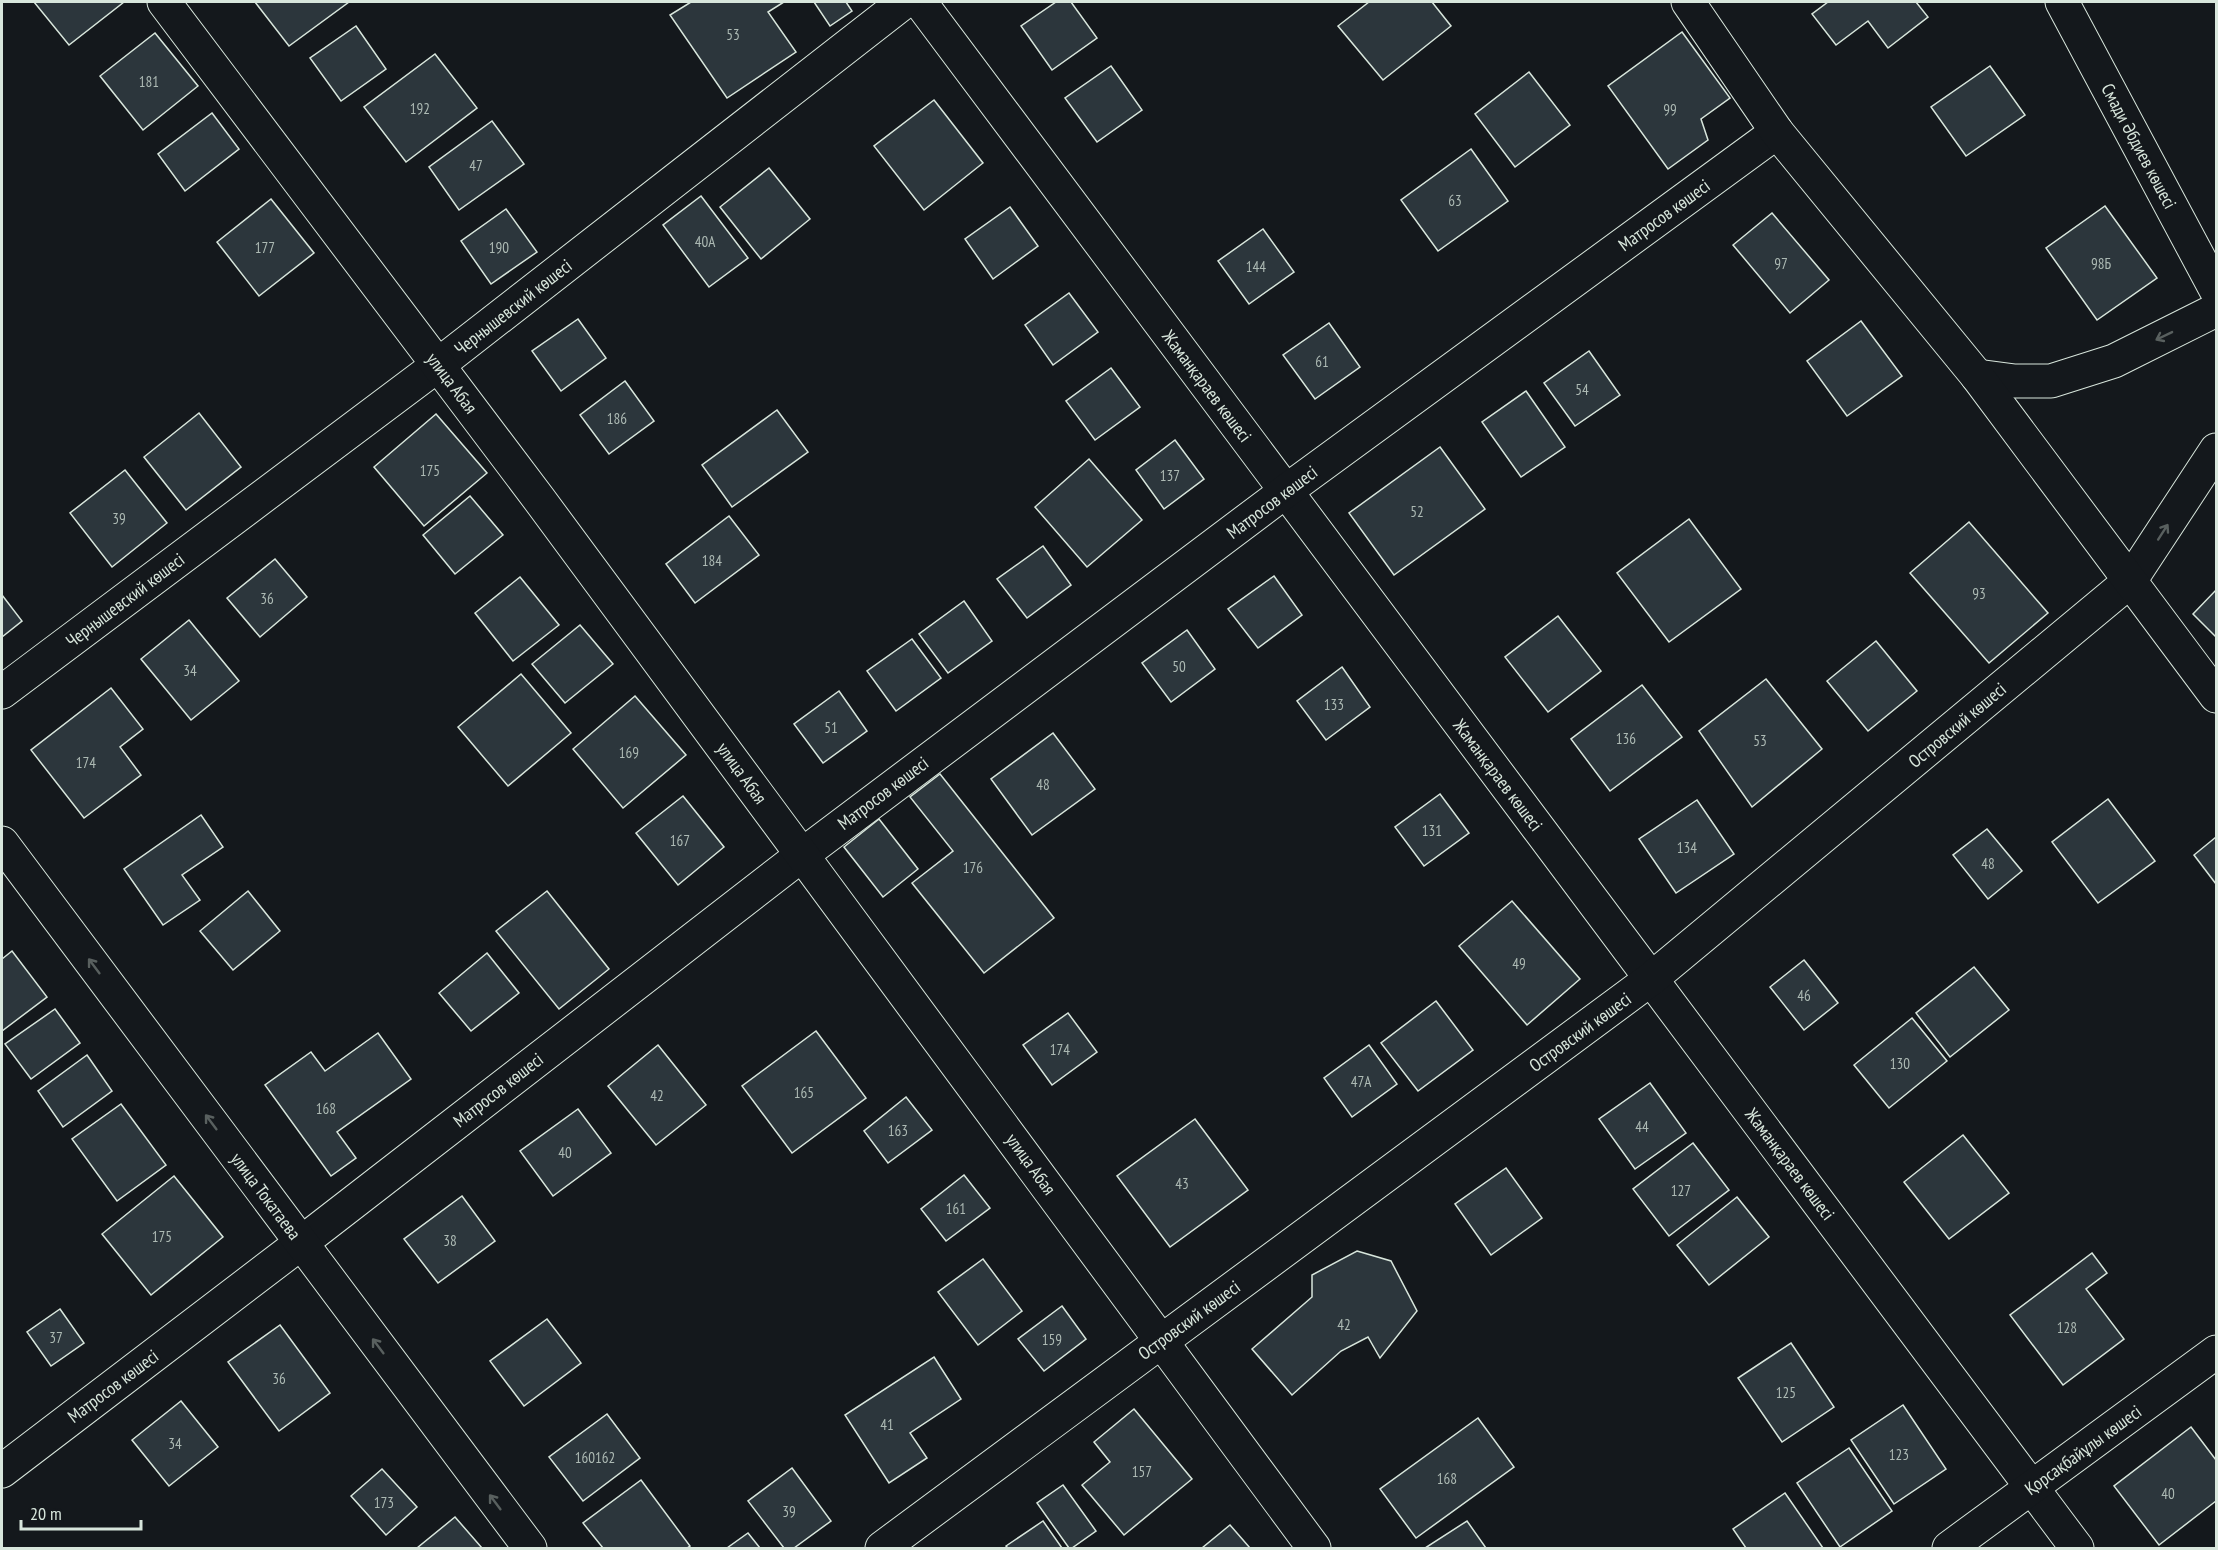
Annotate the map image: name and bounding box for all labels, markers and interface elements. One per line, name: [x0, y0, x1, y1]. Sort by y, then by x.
house number: 53: [726, 25, 740, 44]
house number: 181: [139, 72, 159, 91]
street label: Смади Әбдиев көшесі: [2096, 79, 2182, 213]
house number: 192: [410, 99, 430, 118]
house number: 99: [1663, 100, 1677, 119]
house number: 47: [469, 156, 483, 175]
street label: Матросов көшесі: [1614, 174, 1714, 256]
house number: 63: [1448, 191, 1462, 210]
house number: 40А: [695, 232, 716, 251]
house number: 177: [255, 238, 275, 257]
house number: 190: [489, 238, 509, 257]
street label: Чернышевский көшесі: [450, 254, 576, 360]
house number: 97: [1774, 254, 1788, 273]
house number: 98Б: [2091, 254, 2111, 273]
house number: 144: [1246, 257, 1266, 276]
street label: Жаманқараев көшесі: [1157, 325, 1257, 447]
one-way arrow: [2156, 330, 2173, 342]
street label: улица Абая: [422, 348, 482, 418]
house number: 61: [1315, 352, 1329, 371]
house number: 54: [1575, 380, 1589, 399]
house number: 186: [607, 409, 627, 428]
street label: Матросов көшесі: [1222, 460, 1322, 544]
house number: 175: [420, 461, 440, 480]
house number: 137: [1160, 466, 1180, 485]
house number: 52: [1410, 502, 1424, 521]
house number: 39: [112, 509, 126, 528]
one-way arrow: [2156, 523, 2169, 540]
street label: Чернышевский көшесі: [61, 548, 189, 652]
house number: 184: [702, 551, 722, 570]
house number: 93: [1972, 584, 1986, 603]
house number: 36: [260, 589, 274, 608]
house number: 50: [1172, 657, 1186, 676]
house number: 34: [183, 661, 197, 680]
street label: Островский көшесі: [1903, 677, 2011, 773]
house number: 133: [1324, 695, 1344, 714]
street label: Жаманқараев көшесі: [1448, 714, 1548, 836]
house number: 51: [824, 718, 838, 737]
house number: 136: [1616, 729, 1636, 748]
house number: 53: [1753, 731, 1767, 750]
street label: улица Абая: [712, 738, 772, 808]
house number: 169: [619, 743, 639, 762]
street label: Матросов көшесі: [833, 751, 933, 835]
house number: 174: [76, 753, 96, 772]
house number: 48: [1036, 775, 1050, 794]
house number: 131: [1422, 821, 1442, 840]
house number: 167: [670, 831, 690, 850]
house number: 134: [1677, 838, 1697, 857]
house number: 48: [1981, 854, 1995, 873]
house number: 176: [963, 858, 983, 877]
house number: 49: [1512, 954, 1526, 973]
one-way arrow: [87, 959, 100, 975]
house number: 46: [1797, 986, 1811, 1005]
street label: Островский көшесі: [1524, 987, 1636, 1077]
house number: 174: [1050, 1040, 1070, 1059]
street label: Матросов көшесі: [448, 1048, 548, 1132]
house number: 130: [1890, 1054, 1910, 1073]
house number: 47А: [1351, 1072, 1372, 1091]
house number: 165: [794, 1083, 814, 1102]
house number: 42: [650, 1086, 664, 1105]
house number: 168: [316, 1099, 336, 1118]
street label: Жаманқараев көшесі: [1740, 1103, 1840, 1225]
one-way arrow: [204, 1115, 217, 1131]
house number: 44: [1635, 1117, 1649, 1136]
house number: 163: [888, 1121, 908, 1140]
street label: улица Абая: [1001, 1129, 1061, 1199]
house number: 40: [558, 1143, 572, 1162]
street label: улица Токатаева: [226, 1148, 306, 1244]
house number: 43: [1175, 1174, 1189, 1193]
house number: 127: [1671, 1181, 1691, 1200]
house number: 161: [946, 1199, 966, 1218]
house number: 175: [152, 1227, 172, 1246]
house number: 38: [443, 1231, 457, 1250]
street label: Островский көшесі: [1133, 1275, 1245, 1365]
house number: 42: [1337, 1315, 1351, 1334]
house number: 128: [2057, 1318, 2077, 1337]
house number: 37: [49, 1328, 63, 1347]
house number: 159: [1042, 1330, 1062, 1349]
one-way arrow: [372, 1338, 384, 1354]
street label: Матросов көшесі: [63, 1344, 163, 1428]
house number: 36: [272, 1369, 286, 1388]
house number: 125: [1776, 1383, 1796, 1402]
street label: Қорсақбайұлы көшесі: [2020, 1400, 2146, 1500]
house number: 41: [880, 1415, 894, 1434]
house number: 34: [168, 1434, 182, 1453]
house number: 123: [1889, 1445, 1909, 1464]
house number: 160162: [575, 1448, 615, 1467]
house number: 157: [1132, 1462, 1152, 1481]
house number: 168: [1437, 1469, 1457, 1488]
house number: 40: [2161, 1484, 2175, 1503]
scale bar: [21, 1493, 141, 1531]
house number: 173: [374, 1493, 394, 1512]
one-way arrow: [489, 1494, 501, 1510]
text: 20 m: [30, 1502, 62, 1525]
house number: 39: [782, 1502, 796, 1521]

